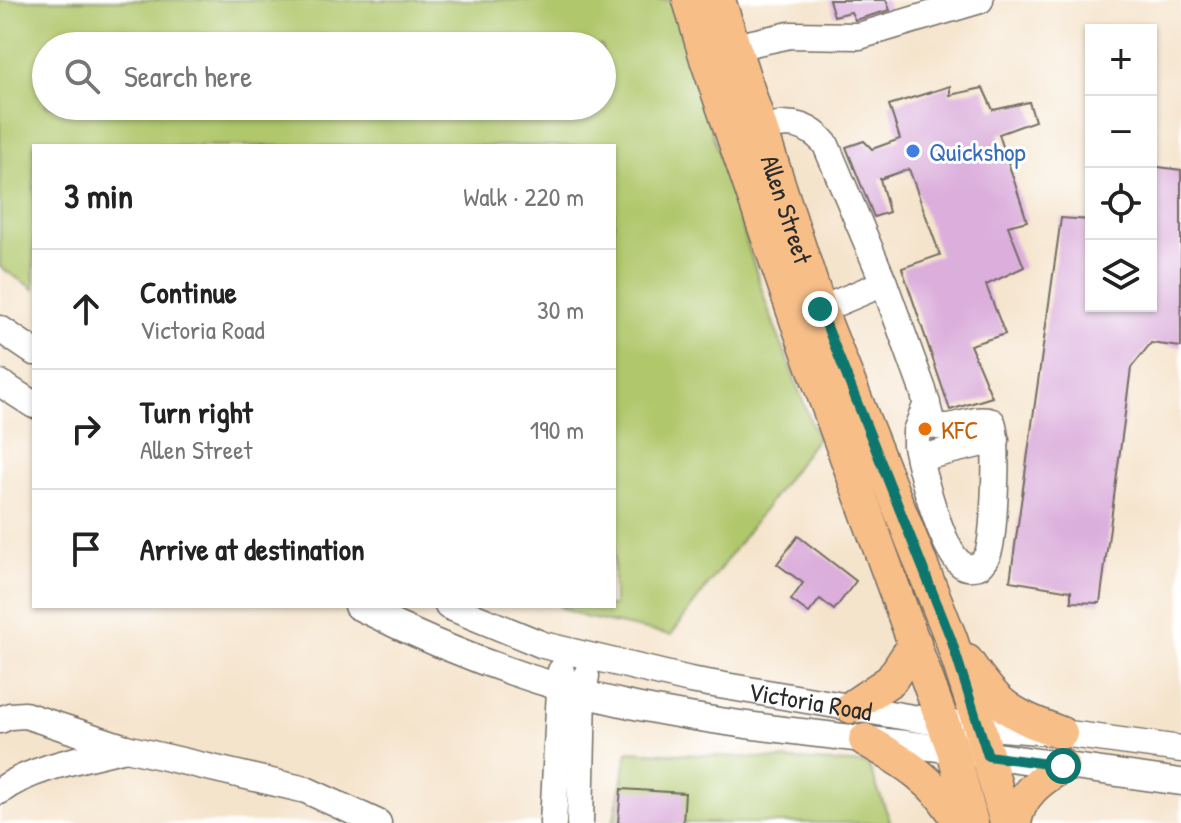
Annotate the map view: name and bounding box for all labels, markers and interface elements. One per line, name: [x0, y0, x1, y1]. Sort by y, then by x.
map controls: [1085, 24, 1157, 312]
button: +: [1085, 24, 1157, 96]
search box: [32, 32, 616, 120]
icon: search: [60, 54, 104, 98]
text: Search here: [124, 56, 252, 96]
button: −: [1085, 96, 1157, 168]
place label: Quickshop: [929, 134, 1026, 169]
marker: Quickshop: [904, 142, 922, 160]
street label: Allen Street: [753, 150, 822, 269]
button: locate: [1085, 168, 1157, 240]
text: 3 min: [64, 173, 133, 219]
text: Walk · 220 m: [463, 179, 584, 214]
button: layers: [1085, 240, 1157, 312]
text: Continue: [140, 272, 237, 312]
icon: ahead: [64, 287, 108, 331]
route end: [802, 291, 838, 327]
text: 30 m: [537, 292, 584, 327]
text: Victoria Road: [140, 312, 265, 347]
text: Turn right: [140, 392, 253, 432]
icon: right: [64, 407, 108, 451]
text: 190 m: [530, 412, 584, 447]
place label: KFC: [941, 412, 979, 447]
marker: KFC: [916, 420, 934, 438]
text: Allen Street: [140, 432, 253, 467]
icon: arrive: [64, 527, 108, 571]
text: Arrive at destination: [140, 529, 365, 569]
street label: Victoria Road: [746, 673, 875, 728]
route start: [1045, 748, 1081, 784]

